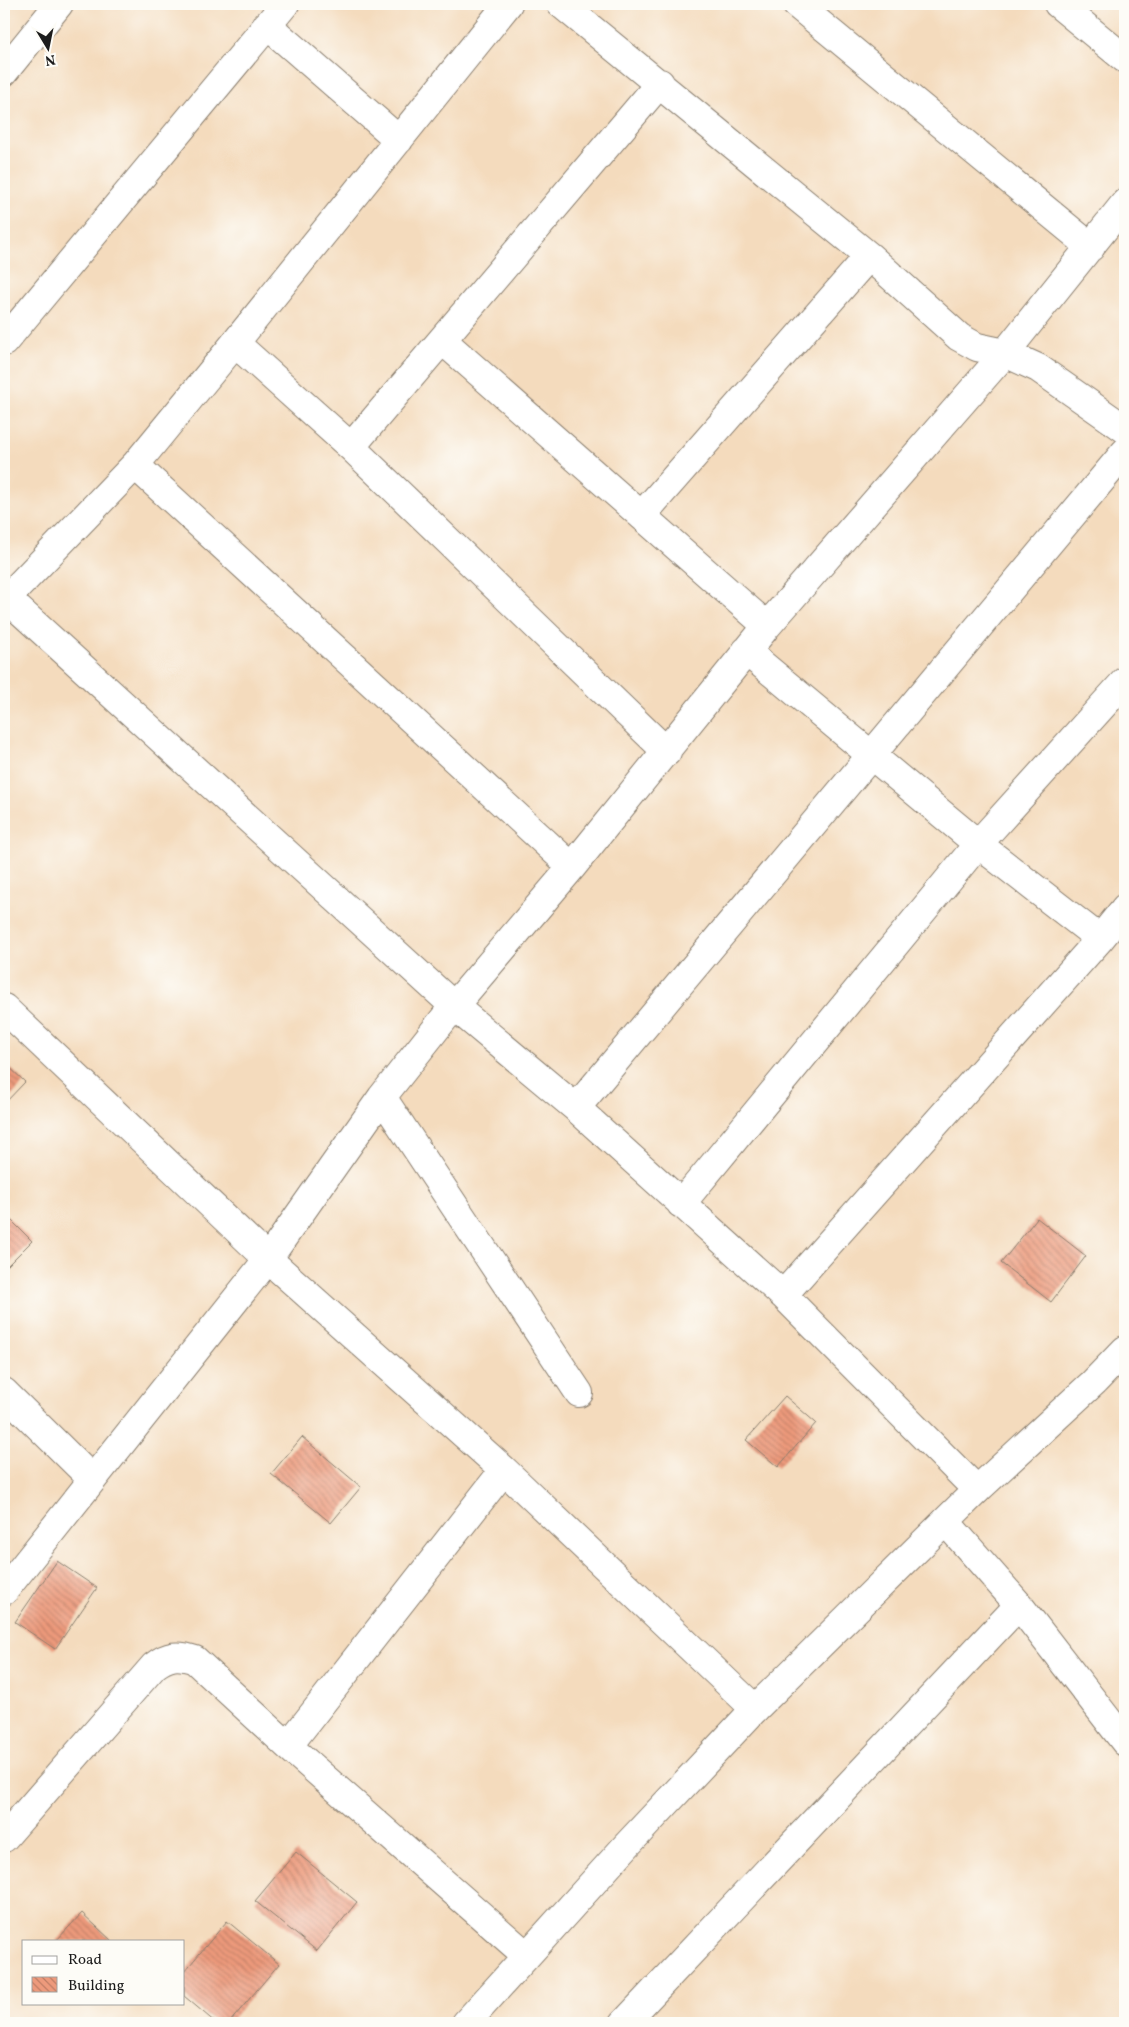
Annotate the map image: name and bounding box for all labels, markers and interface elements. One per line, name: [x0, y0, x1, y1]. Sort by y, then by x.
north arrow: [22, 22, 72, 72]
text: N: [43, 49, 57, 70]
legend: [22, 1940, 185, 2004]
text: Road: [68, 1950, 102, 1971]
text: Building: [68, 1976, 125, 1997]

